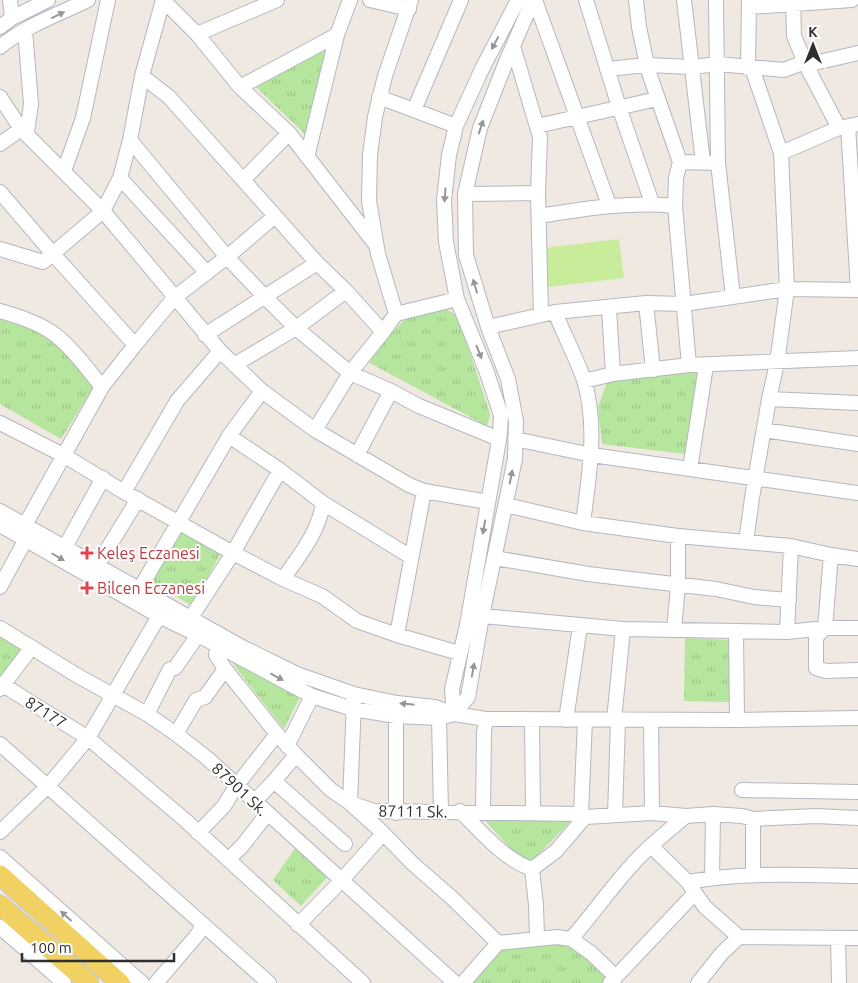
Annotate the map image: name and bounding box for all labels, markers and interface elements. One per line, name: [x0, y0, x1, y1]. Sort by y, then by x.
one-way arrow: [50, 10, 65, 19]
north arrow: [788, 20, 838, 70]
text: K: [808, 24, 818, 40]
one-way arrow: [491, 36, 500, 50]
one-way arrow: [478, 119, 486, 134]
one-way arrow: [440, 188, 448, 204]
one-way arrow: [471, 278, 479, 293]
one-way arrow: [475, 345, 483, 360]
one-way arrow: [508, 468, 516, 484]
one-way arrow: [480, 520, 488, 536]
place label: Keleş Eczanesi: [97, 544, 200, 562]
marker: Keleş Eczanesi: [81, 547, 93, 559]
one-way arrow: [51, 553, 64, 562]
place label: Bilcen Eczanesi: [97, 579, 205, 597]
marker: Bilcen Eczanesi: [81, 582, 93, 594]
one-way arrow: [469, 662, 477, 678]
one-way arrow: [270, 673, 284, 681]
street label: 87177: [22, 692, 70, 732]
one-way arrow: [399, 700, 415, 708]
street label: 87901 Sk.: [209, 759, 271, 819]
street label: 87111 Sk.: [378, 801, 448, 821]
one-way arrow: [60, 910, 72, 922]
scale bar: [22, 930, 175, 962]
text: 100 m: [30, 939, 72, 956]

